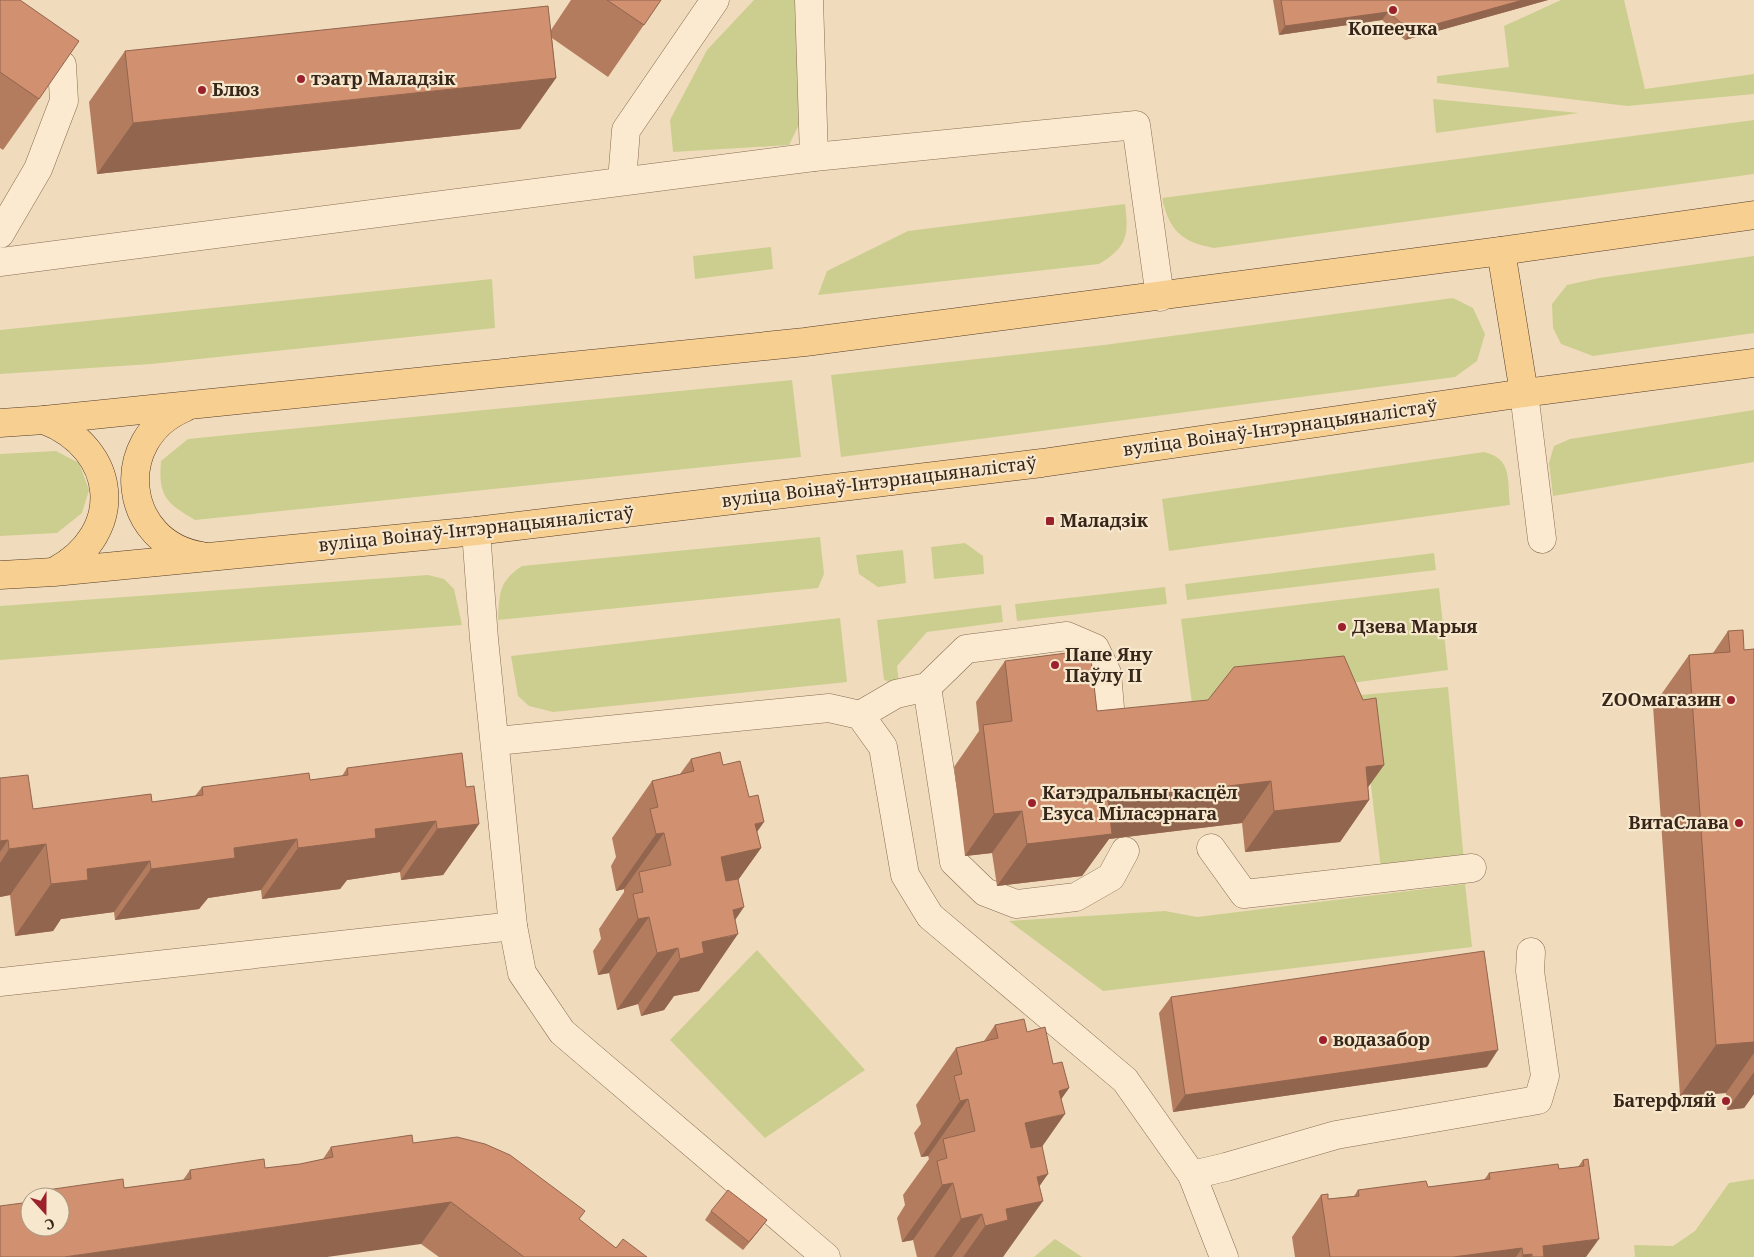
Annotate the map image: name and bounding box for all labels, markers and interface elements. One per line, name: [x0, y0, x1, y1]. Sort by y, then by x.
marker: Копеечка: [1387, 4, 1399, 16]
place label: Копеечка: [1348, 16, 1438, 40]
place label: тэатр Маладзік: [311, 66, 456, 90]
marker: тэатр Маладзік: [295, 73, 307, 85]
place label: Блюз: [212, 77, 259, 101]
marker: Блюз: [196, 84, 208, 96]
street label: вуліца Воінаў-Інтэрнацыяналістаў: [1121, 393, 1439, 461]
street label: вуліца Воінаў-Інтэрнацыяналістаў: [720, 450, 1038, 512]
street label: вуліца Воінаў-Інтэрнацыяналістаў: [317, 499, 636, 557]
place label: Маладзік: [1060, 508, 1149, 532]
marker: Маладзік: [1044, 515, 1056, 527]
place label: Дзева Марыя: [1352, 614, 1478, 638]
marker: Дзева Марыя: [1336, 621, 1348, 633]
place label: Папе Яну Паўлу II: [1065, 642, 1153, 687]
marker: Папе Яну Паўлу II: [1049, 659, 1061, 671]
place label: ZOOмагазин: [1601, 687, 1721, 711]
marker: ZOOмагазин: [1725, 694, 1737, 706]
place label: Катэдральны касцёл Езуса Міласэрнага: [1042, 780, 1238, 825]
marker: Катэдральны касцёл Езуса Міласэрнага: [1026, 797, 1038, 809]
place label: ВитаСлава: [1628, 810, 1729, 834]
marker: ВитаСлава: [1733, 817, 1745, 829]
place label: водазабор: [1333, 1027, 1430, 1051]
marker: водазабор: [1317, 1034, 1329, 1046]
place label: Батерфляй: [1613, 1088, 1716, 1112]
marker: Батерфляй: [1720, 1095, 1732, 1107]
north arrow: [20, 1187, 70, 1237]
text: С: [42, 1214, 58, 1235]

